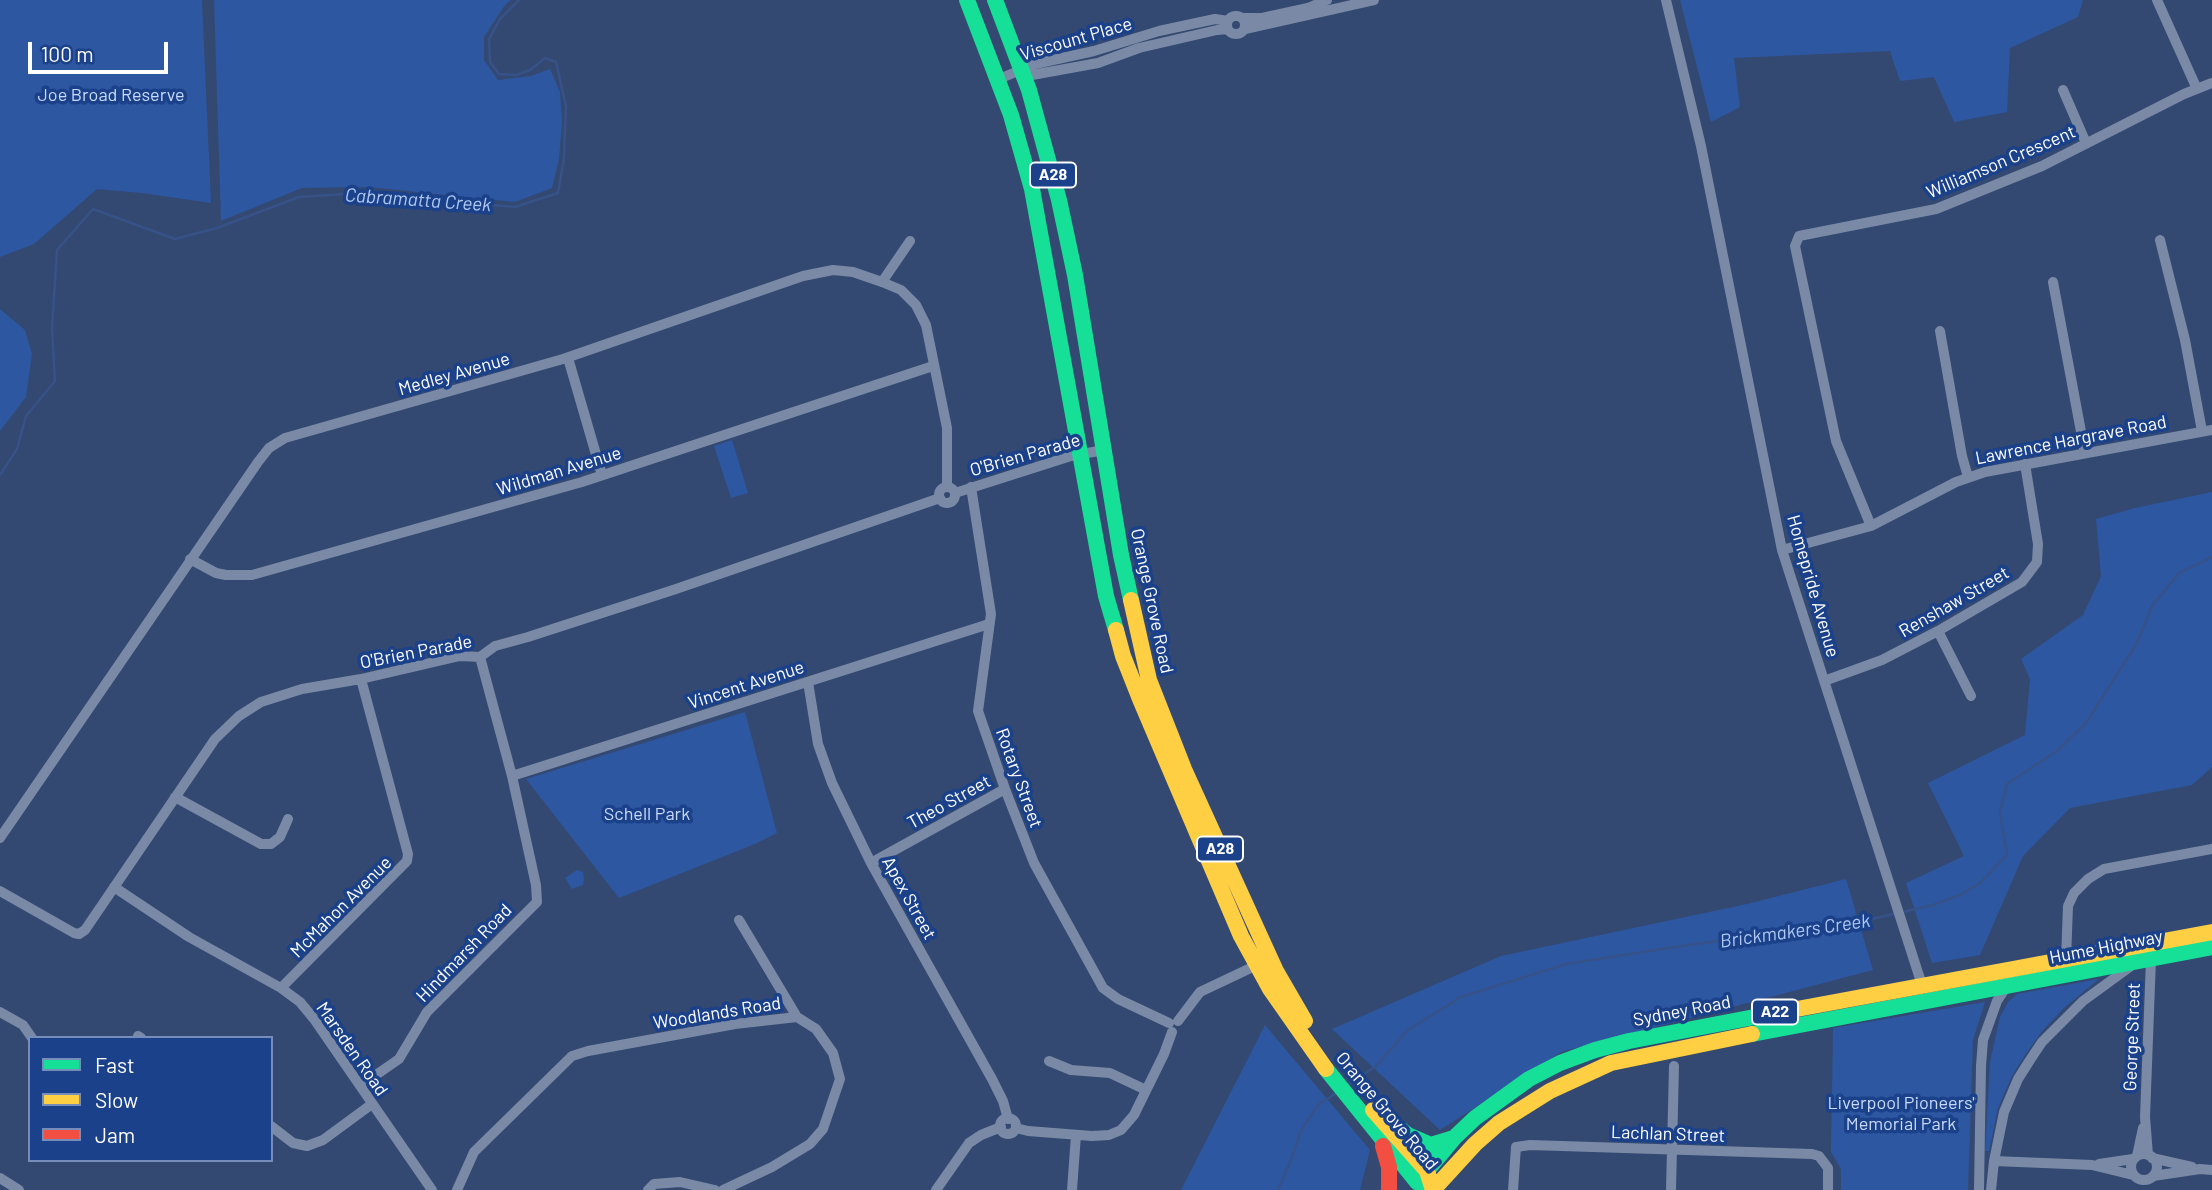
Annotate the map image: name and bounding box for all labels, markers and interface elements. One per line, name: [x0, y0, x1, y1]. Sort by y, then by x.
street label: Viscount Place: [1018, 13, 1134, 65]
scale bar: [32, 28, 172, 72]
text: 100 m: [41, 41, 94, 66]
park label: Joe Broad Reserve: [37, 84, 185, 106]
street label: Williamson Crescent: [1923, 121, 2079, 203]
road number: A28: [1030, 162, 1076, 188]
water label: Cabramatta Creek: [344, 184, 492, 216]
street label: Medley Avenue: [396, 348, 512, 400]
street label: Lawrence Hargrave Road: [1974, 411, 2168, 469]
street label: O'Brien Parade: [967, 429, 1083, 481]
street label: Wildman Avenue: [494, 442, 624, 500]
street label: Homepride Avenue: [1782, 512, 1844, 660]
street label: Orange Grove Road: [1126, 527, 1178, 675]
street label: Renshaw Street: [1895, 562, 2013, 642]
street label: O'Brien Parade: [358, 631, 474, 673]
street label: Vincent Avenue: [685, 656, 807, 714]
street label: Rotary Street: [991, 725, 1047, 831]
street label: Theo Street: [904, 770, 994, 834]
park label: Schell Park: [604, 803, 690, 825]
road number: A28: [1197, 836, 1243, 862]
street label: McMahon Avenue: [286, 852, 396, 962]
street label: Apex Street: [877, 853, 941, 943]
street label: Hindmarsh Road: [412, 899, 516, 1007]
water label: Brickmakers Creek: [1718, 909, 1872, 953]
street label: Hume Highway: [2047, 925, 2165, 969]
street label: George Street: [2119, 982, 2145, 1092]
street label: Sydney Road: [1631, 991, 1733, 1031]
street label: Woodlands Road: [652, 992, 782, 1034]
street label: Marsden Road: [312, 998, 392, 1100]
road number: A22: [1752, 1000, 1798, 1024]
legend: [28, 1036, 273, 1162]
street label: Orange Grove Road: [1331, 1048, 1443, 1174]
text: Fast: [95, 1052, 135, 1077]
text: Slow: [95, 1087, 138, 1112]
park label: Liverpool Pioneers' Memorial Park: [1827, 1092, 1975, 1134]
street label: Lachlan Street: [1611, 1121, 1725, 1147]
text: Jam: [95, 1122, 135, 1147]

